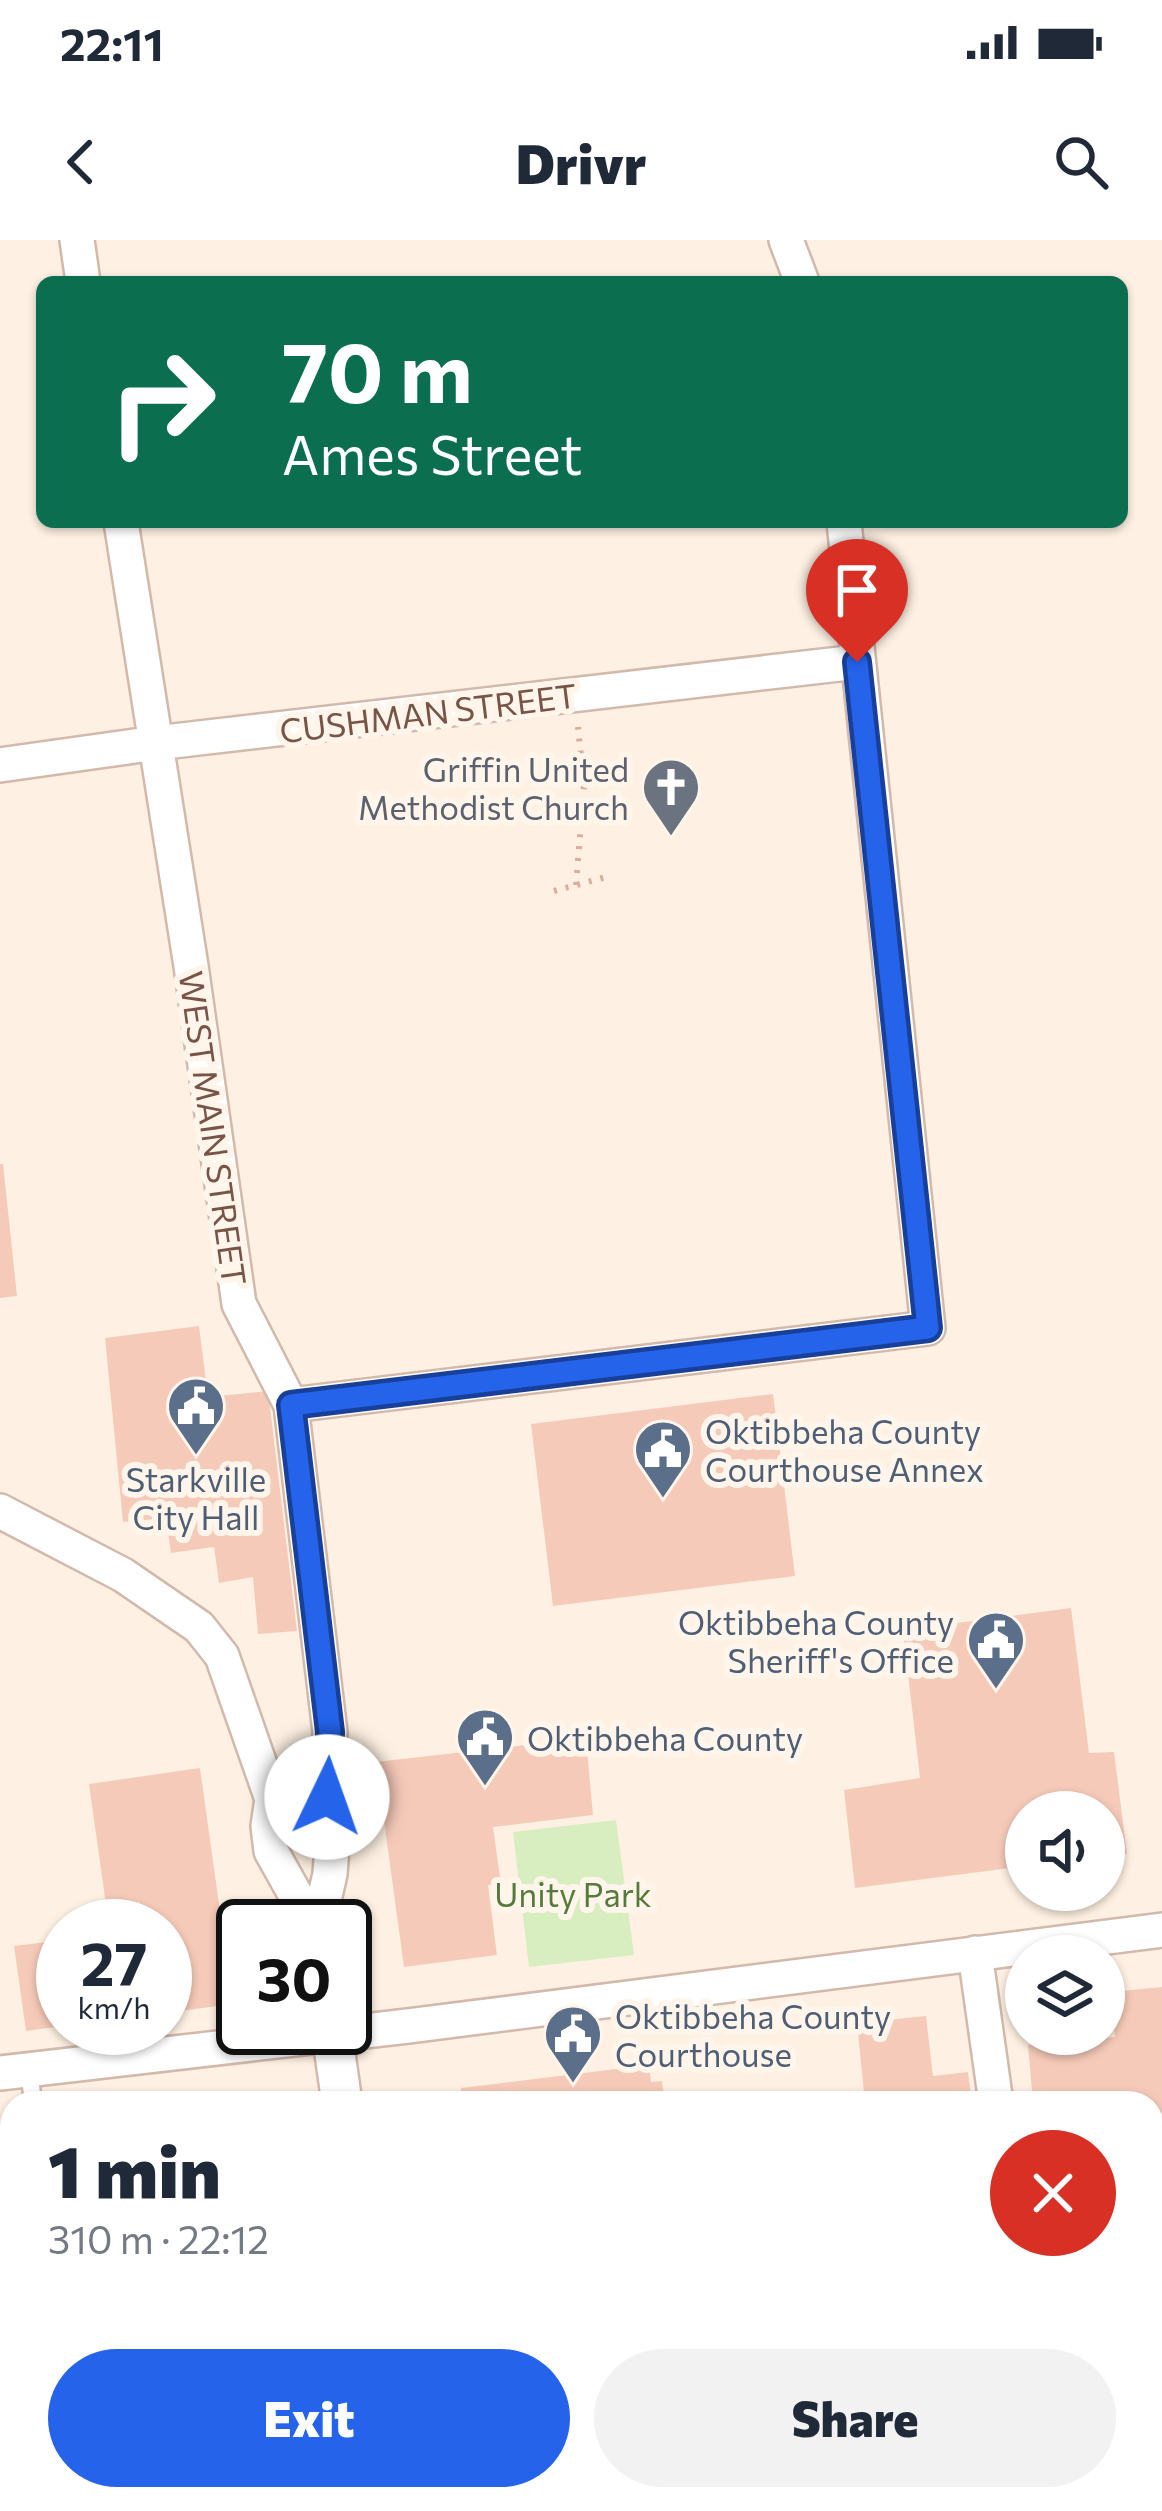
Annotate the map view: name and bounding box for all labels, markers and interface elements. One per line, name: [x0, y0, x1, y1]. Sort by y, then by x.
text: 22:11: [60, 15, 164, 70]
icon: back: [48, 129, 114, 195]
text: Drivr: [516, 129, 646, 195]
icon: search: [1048, 129, 1114, 195]
text: 70 m: [282, 318, 473, 420]
icon: right: [84, 324, 240, 480]
text: Ames Street: [282, 420, 582, 486]
pin: [806, 539, 908, 662]
icon: arrive: [824, 557, 890, 623]
street label: CUSHMAN STREET: [277, 673, 579, 751]
place label: Griffin United Methodist Church: [358, 748, 629, 827]
church icon: Griffin United Methodist Church: [640, 756, 702, 838]
street label: WEST MAIN STREET: [172, 968, 256, 1288]
public building icon: Starkville City Hall: [165, 1375, 227, 1457]
place label: Oktibbeha County Courthouse Annex: [705, 1410, 984, 1489]
public building icon: Oktibbeha County Courthouse Annex: [632, 1418, 694, 1500]
place label: Starkville City Hall: [126, 1458, 266, 1537]
place label: Oktibbeha County Sheriff's Office: [678, 1601, 954, 1680]
public building icon: Oktibbeha County Sheriff's Office: [965, 1609, 1027, 1691]
public building icon: Oktibbeha County: [454, 1706, 516, 1788]
place label: Oktibbeha County: [527, 1717, 803, 1758]
position arrow: [264, 1734, 390, 1860]
map controls: [1005, 1791, 1125, 2055]
button: sound: [1005, 1791, 1125, 1911]
park label: Unity Park: [494, 1873, 652, 1914]
speed limit sign: 30: [216, 1899, 372, 2055]
text: 27: [81, 1925, 147, 1998]
button: layers: [1005, 1935, 1125, 2055]
text: km/h: [78, 1988, 150, 2025]
place label: Oktibbeha County Courthouse: [615, 1995, 891, 2074]
public building icon: Oktibbeha County Courthouse: [542, 2003, 604, 2085]
text: 1 min: [48, 2125, 221, 2213]
button: close: [990, 2130, 1116, 2256]
text: 310 m · 22:12: [48, 2214, 269, 2262]
button: Exit: [48, 2349, 570, 2487]
button: Share: [594, 2349, 1116, 2487]

